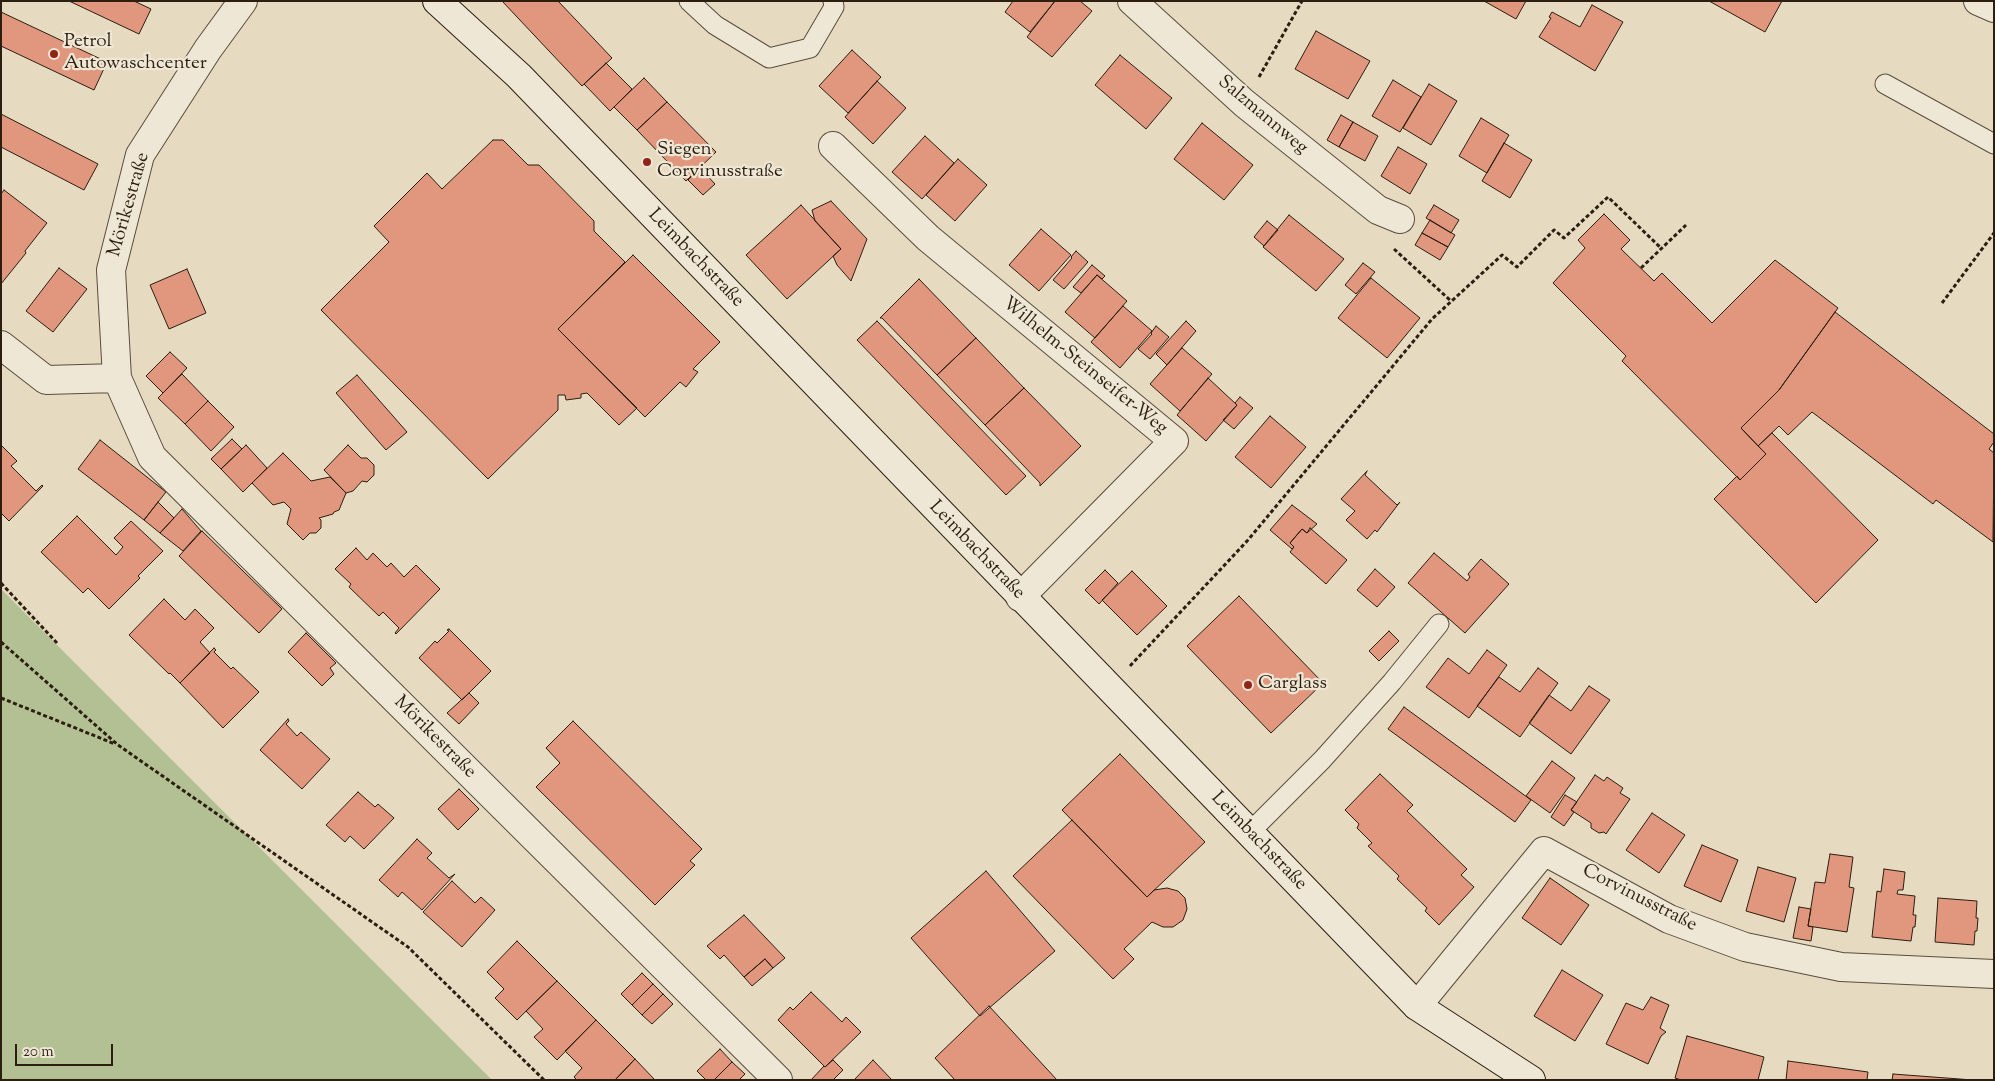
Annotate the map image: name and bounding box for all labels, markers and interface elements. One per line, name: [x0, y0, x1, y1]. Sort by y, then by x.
place label: Petrol Autowaschcenter: [64, 32, 207, 76]
marker: Petrol Autowaschcenter: [48, 48, 60, 60]
street label: Salzmannweg: [1212, 72, 1312, 160]
place label: Siegen Corvinusstraße: [657, 140, 783, 184]
street label: Mörikestraße: [104, 150, 156, 260]
marker: Siegen Corvinusstraße: [641, 156, 653, 168]
street label: Leimbachstraße: [642, 205, 748, 313]
street label: Wilhelm-Steinseifer-Weg: [997, 293, 1171, 441]
street label: Leimbachstraße: [923, 497, 1029, 605]
place label: Carglass: [1258, 674, 1327, 696]
marker: Carglass: [1242, 679, 1254, 691]
street label: Mörikestraße: [388, 692, 480, 784]
street label: Leimbachstraße: [1205, 788, 1311, 896]
street label: Corvinusstraße: [1578, 860, 1700, 938]
scale bar: [18, 1034, 115, 1066]
text: 20 m: [23, 1042, 54, 1063]

